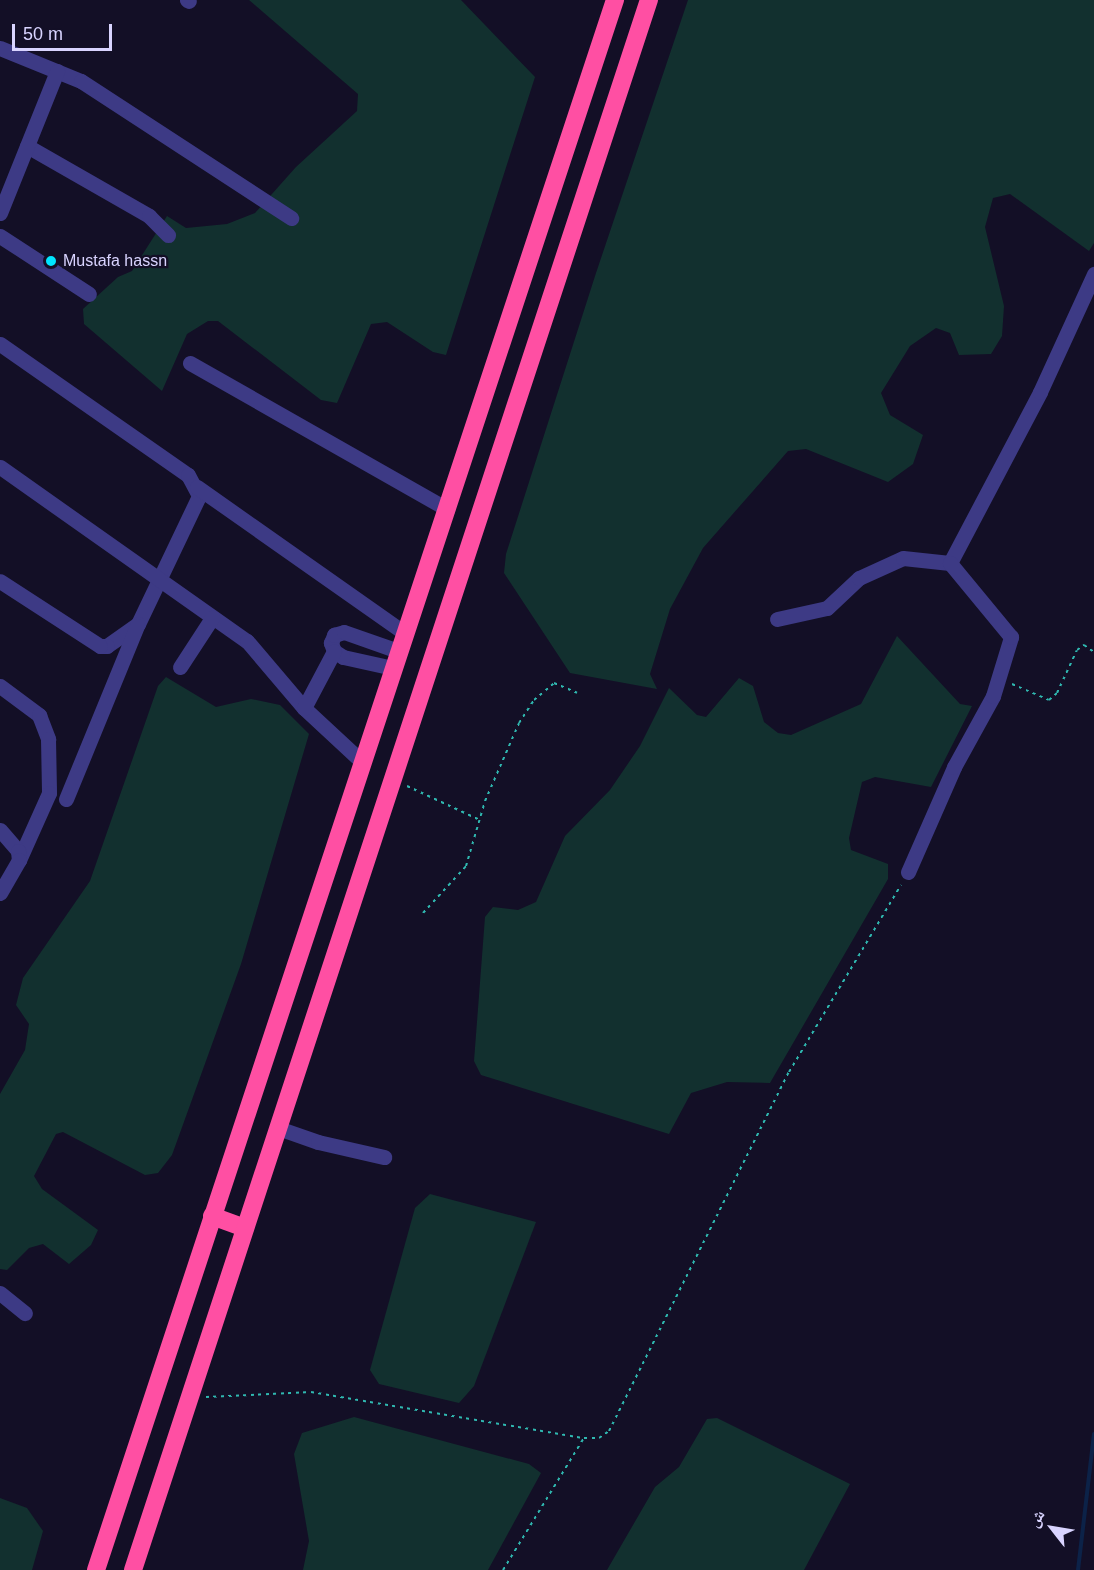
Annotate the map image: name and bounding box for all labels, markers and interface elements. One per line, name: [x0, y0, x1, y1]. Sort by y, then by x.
scale bar: [15, 12, 116, 50]
text: 50 m: [23, 24, 63, 44]
place label: Mustafa hassn: [63, 251, 167, 271]
marker: Mustafa hassn: [44, 254, 58, 268]
north arrow: [1022, 1498, 1082, 1558]
text: ش: [1024, 1507, 1048, 1530]

